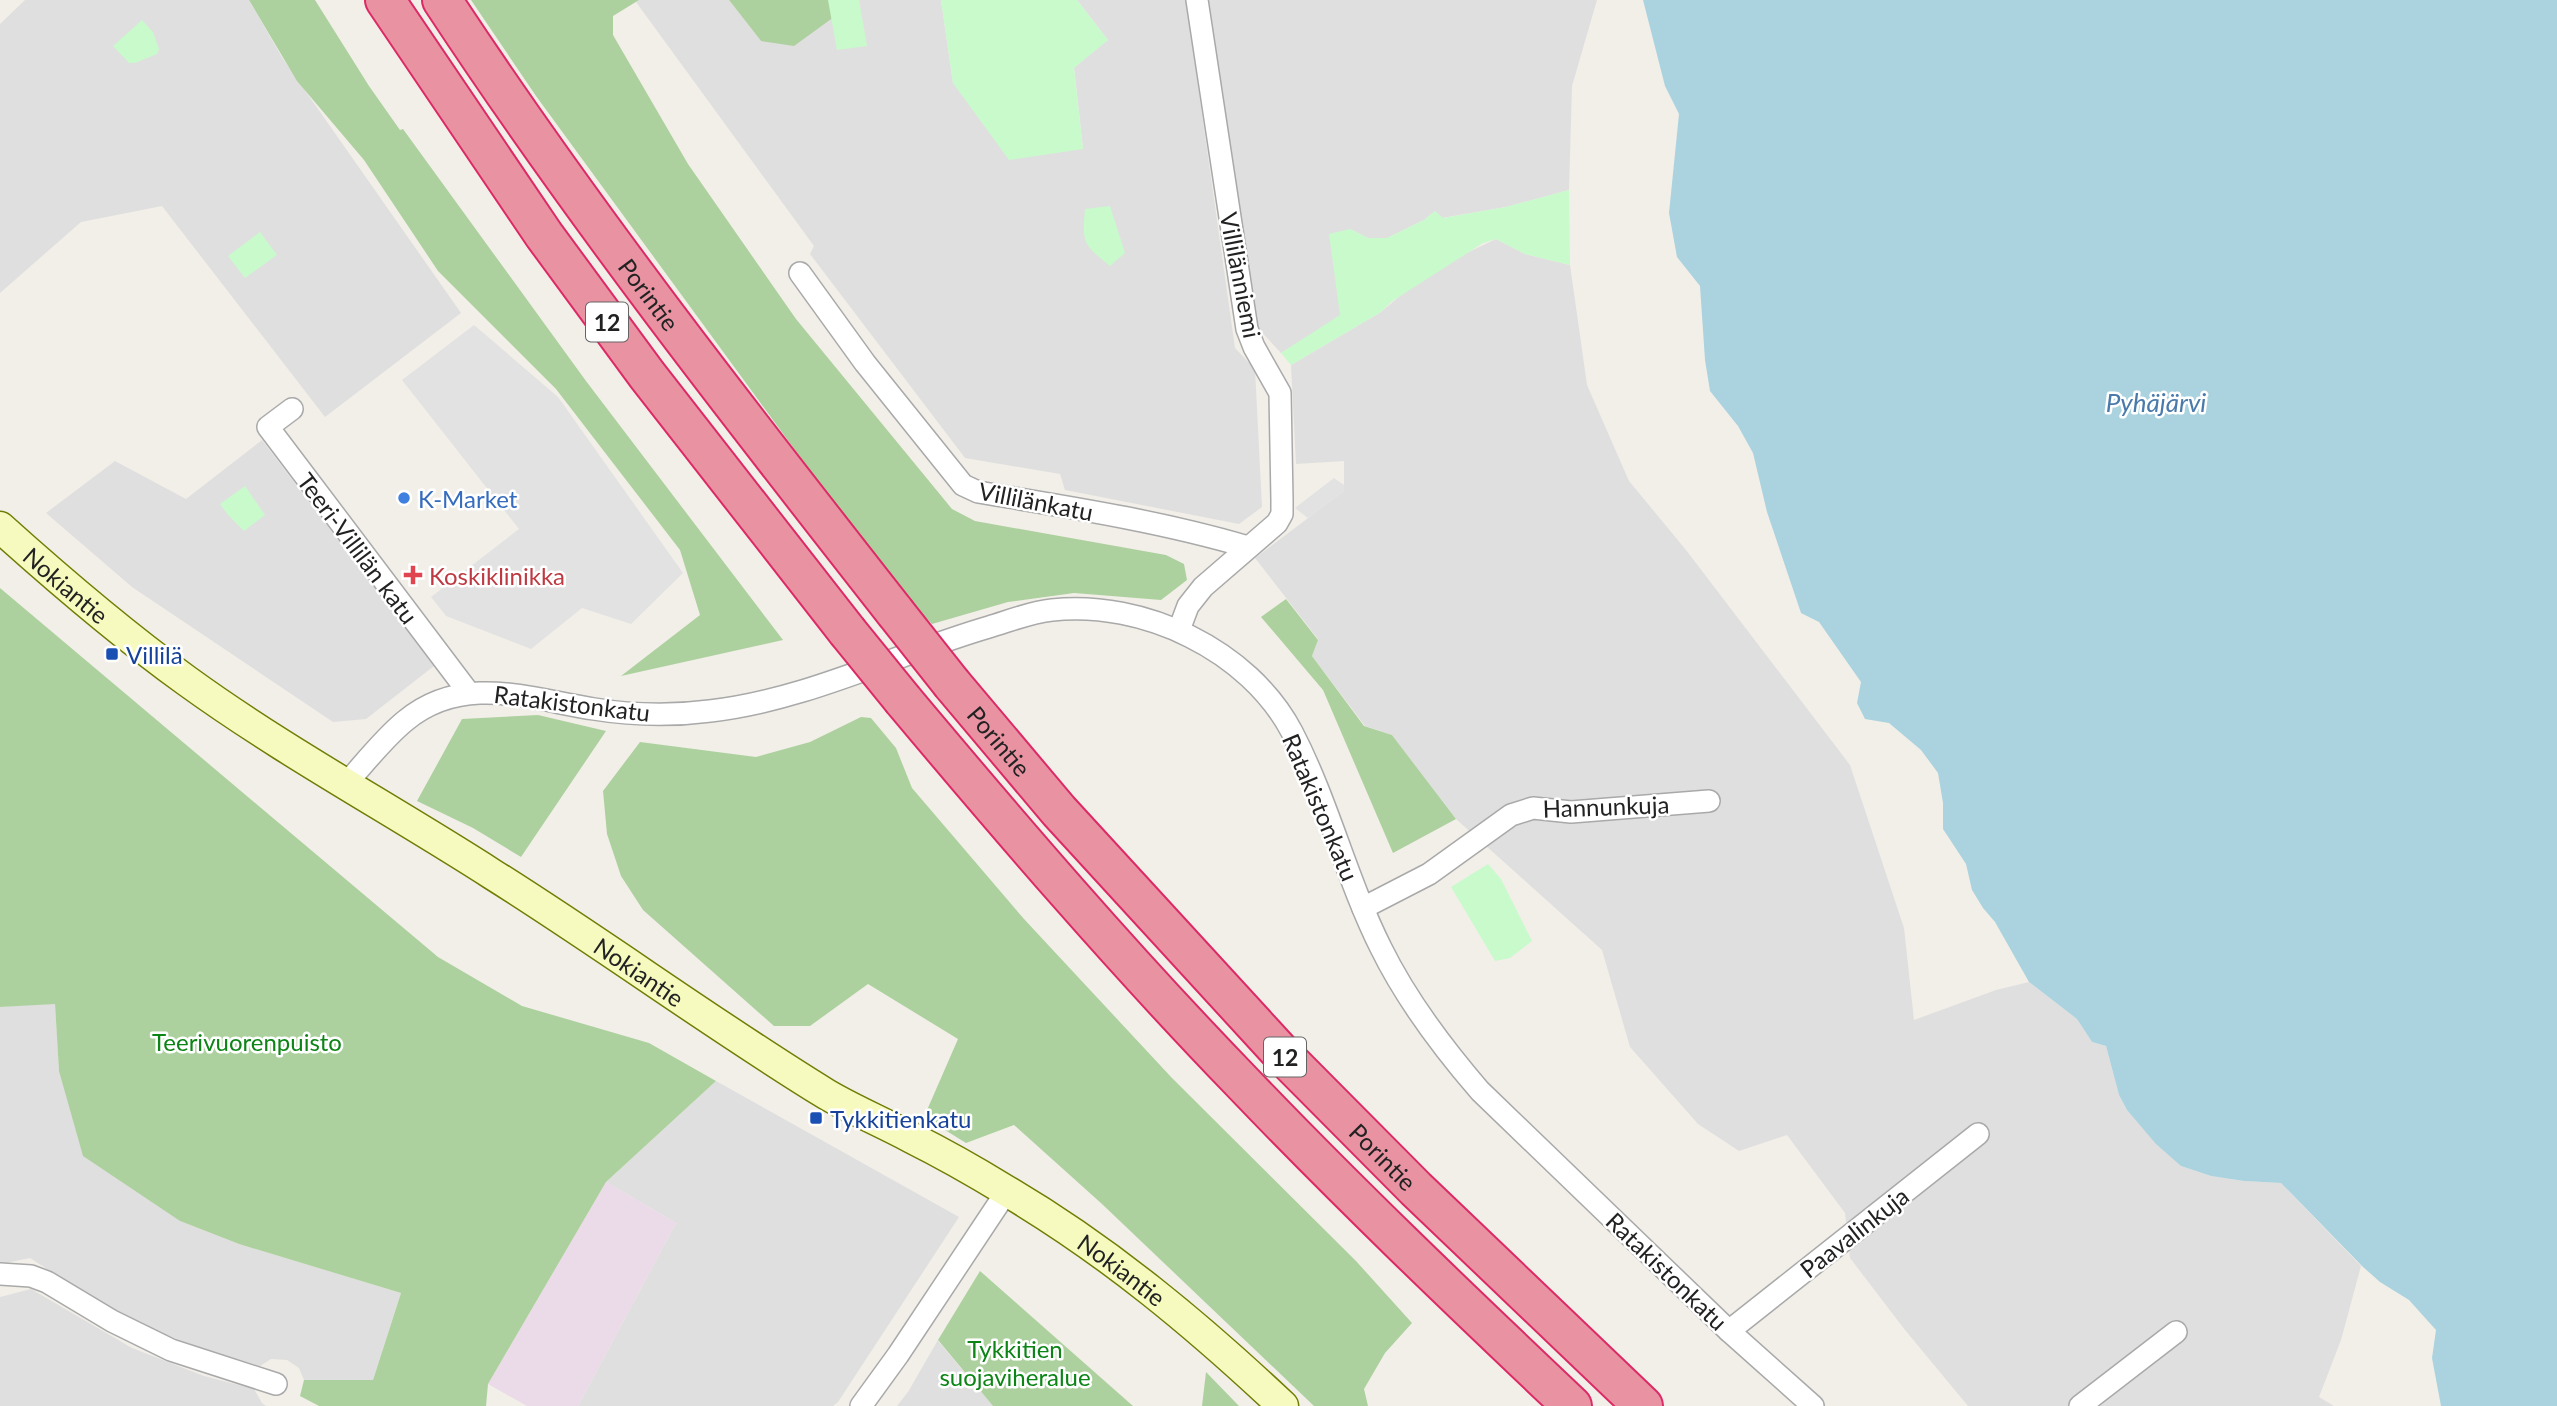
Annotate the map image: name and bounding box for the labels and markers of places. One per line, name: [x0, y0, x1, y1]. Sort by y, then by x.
place label: K-Market: [418, 484, 518, 513]
marker: K-Market: [396, 490, 412, 506]
place label: Koskiklinikka: [429, 561, 565, 590]
marker: Koskiklinikka: [403, 565, 423, 585]
place label: Villilä: [126, 640, 183, 669]
marker: Villilä: [104, 646, 120, 662]
place label: Tykkitienkatu: [830, 1104, 971, 1133]
marker: Tykkitienkatu: [808, 1110, 824, 1126]

